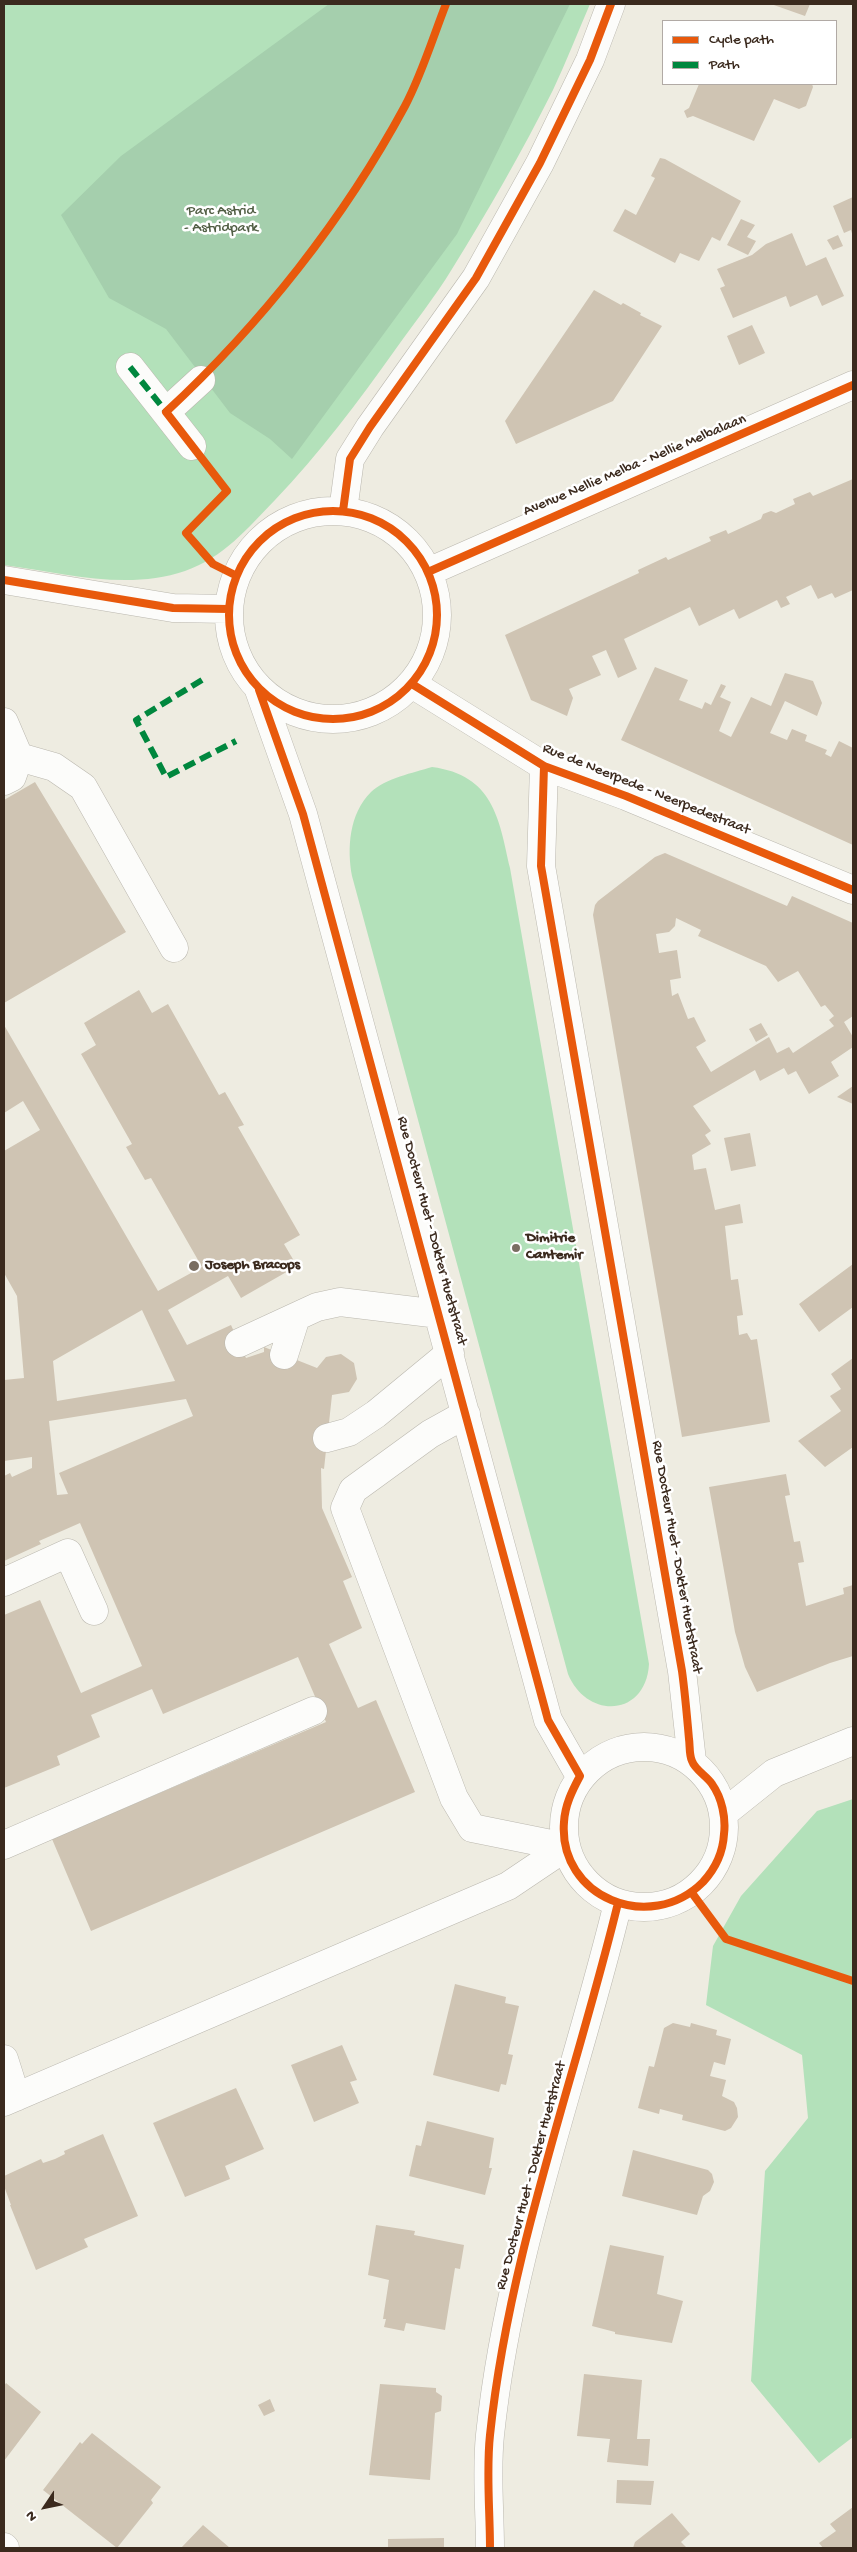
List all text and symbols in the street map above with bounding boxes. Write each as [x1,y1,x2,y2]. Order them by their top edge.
legend [662,20,837,85]
text: Cycle path [709,31,774,49]
text: Path [709,56,740,74]
park label: Parc Astrid - Astridpark [184,203,258,238]
street label: Avenue Nellie Melba - Nellie Melbalaan [521,411,749,521]
street label: Rue de Neerpede - Neerpedestraat [540,740,752,840]
street label: Rue Docteur Huet - Dokter Huetstraat [392,1115,470,1347]
place label: Dimitrie Cantemir [526,1230,583,1265]
marker: Dimitrie Cantemir [510,1242,522,1254]
place label: Joseph Bracops [205,1257,300,1275]
marker: Joseph Bracops [187,1259,201,1273]
street label: Rue Docteur Huet - Dokter Huetstraat [647,1439,705,1675]
street label: Rue Docteur Huet - Dokter Huetstraat [493,2060,571,2292]
north arrow [20,2482,70,2532]
text: N [23,2507,42,2524]

